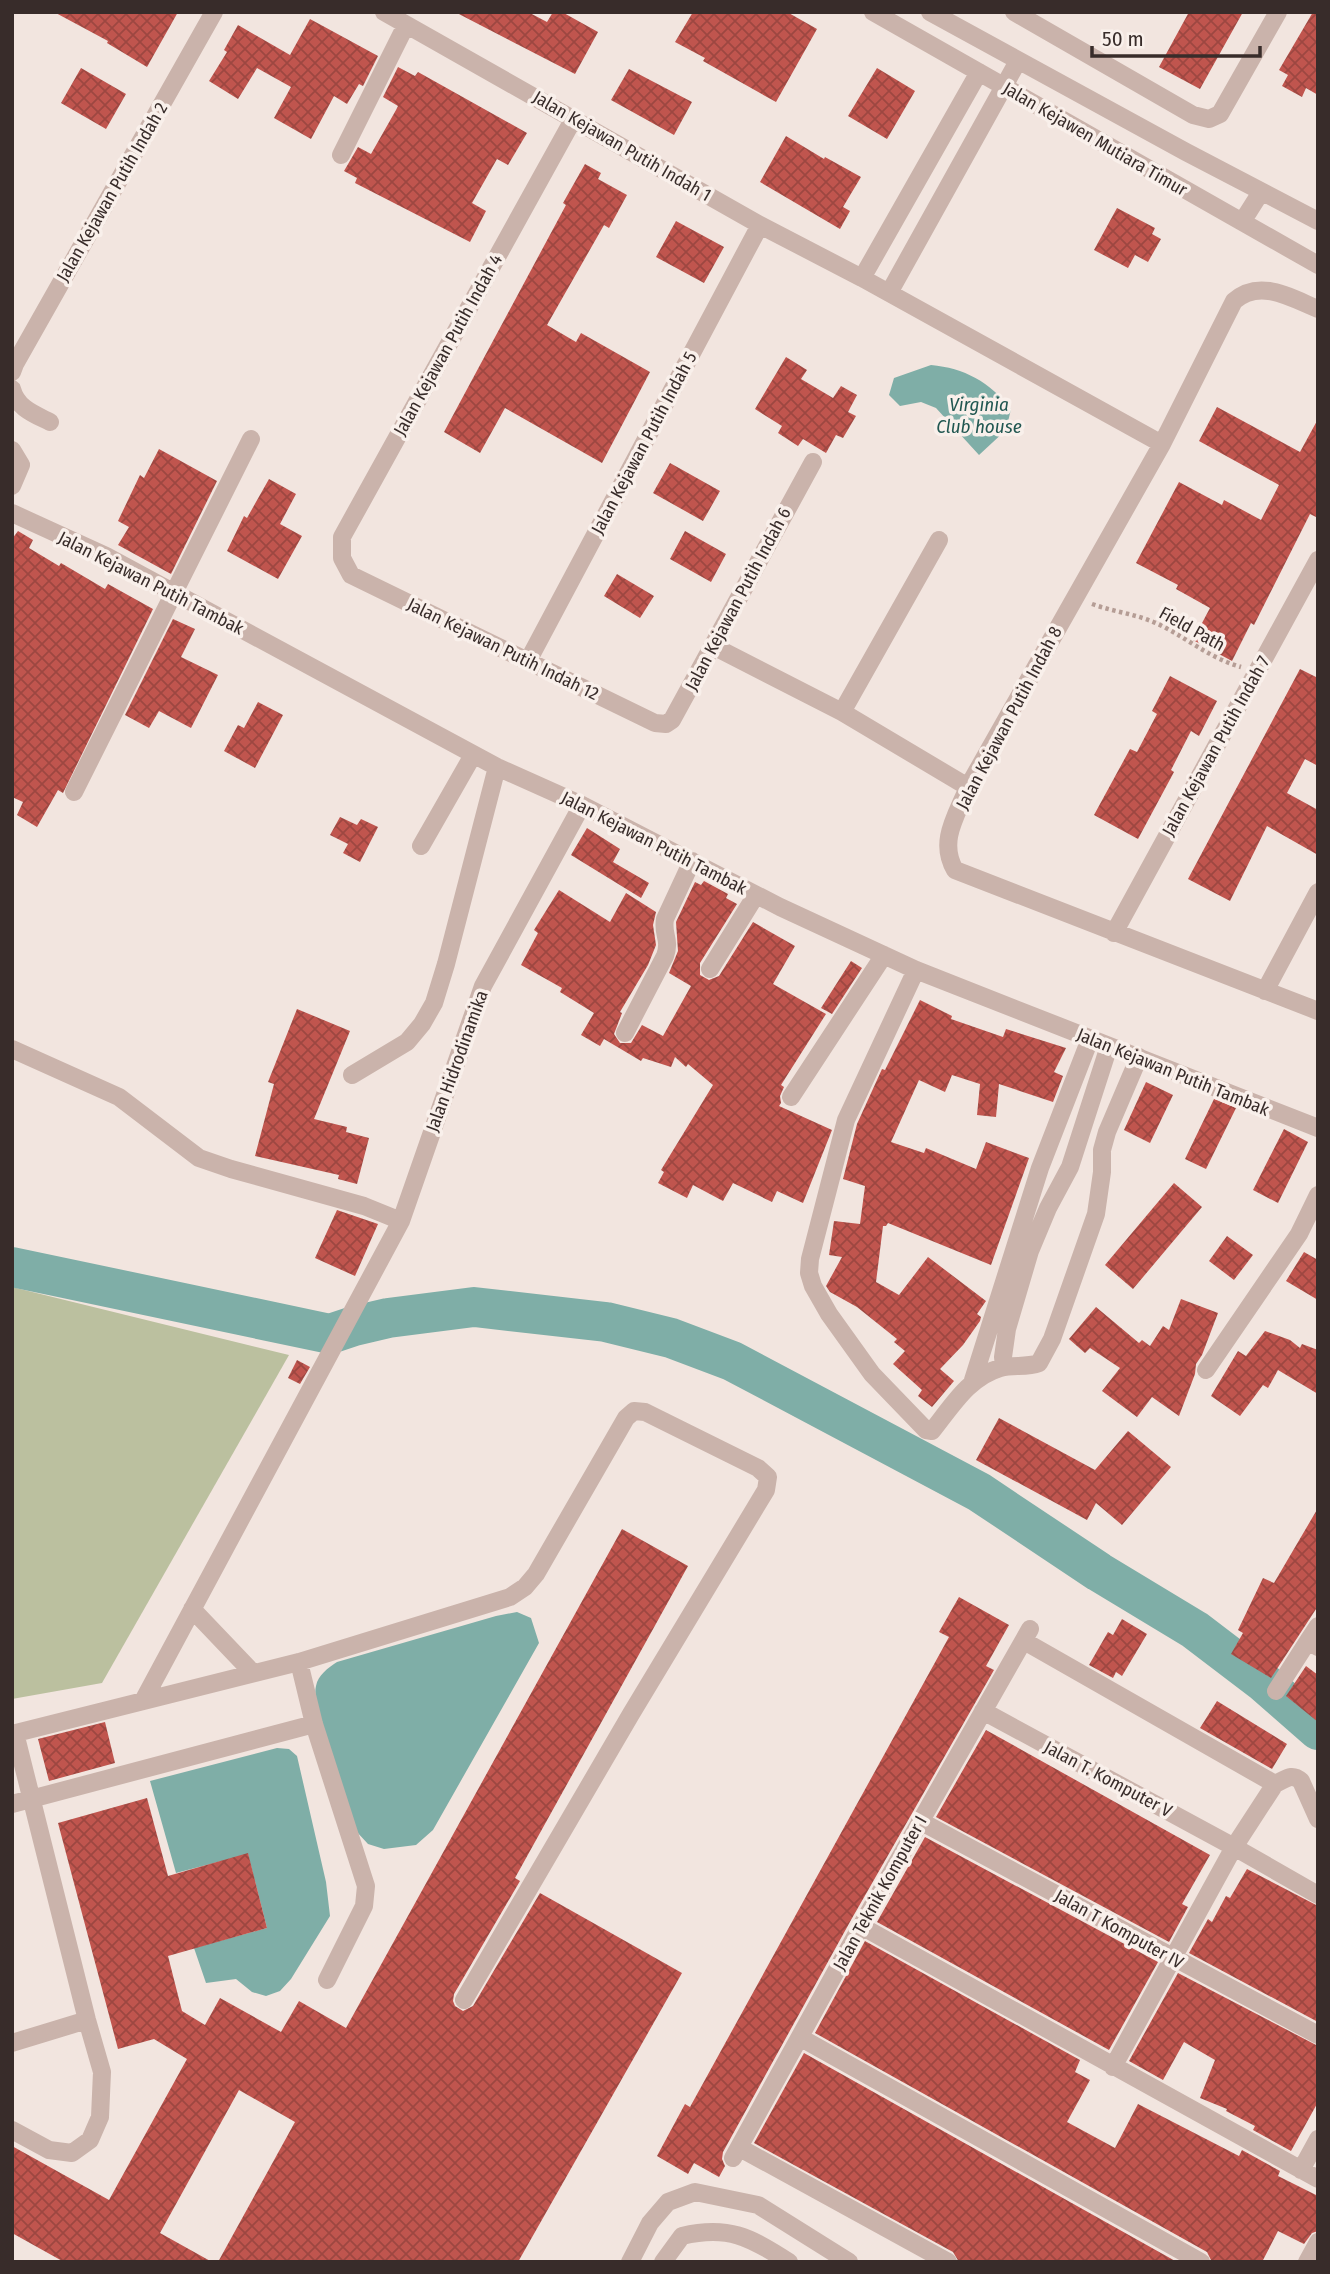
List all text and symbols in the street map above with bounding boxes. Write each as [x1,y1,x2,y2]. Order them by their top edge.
scale bar [1092,14,1260,58]
text: 50 m [1102,26,1144,52]
street label: Jalan Kejawen Mutiara Timur [999,77,1192,201]
street label: Jalan Kejawan Putih Indah 1 [529,86,715,206]
street label: Jalan Kejawan Putih Indah 2 [52,98,172,285]
street label: Jalan Kejawan Putih Indah 4 [389,250,507,440]
street label: Jalan Kejawan Putih Indah 5 [587,348,701,538]
water label: Virginia Club house [936,393,1022,438]
street label: Jalan Kejawan Putih Indah 6 [680,504,796,694]
street label: Jalan Kejawan Putih Tambak [54,527,248,640]
street label: Jalan Kejawan Putih Indah 12 [404,593,602,705]
street label: Field Path [1155,602,1229,656]
street label: Jalan Kejawan Putih Indah 8 [951,623,1067,813]
street label: Jalan Kejawan Putih Indah 7 [1157,652,1275,840]
street label: Jalan Kejawan Putih Tambak [557,787,751,900]
street label: Jalan Hidrodinamika [421,987,493,1135]
street label: Jalan Kejawan Putih Tambak [1074,1023,1273,1121]
street label: Jalan T. Komputer V [1040,1736,1177,1822]
street label: Jalan Teknik Komputer I [828,1812,932,1974]
street label: Jalan T Komputer IV [1051,1885,1188,1974]

